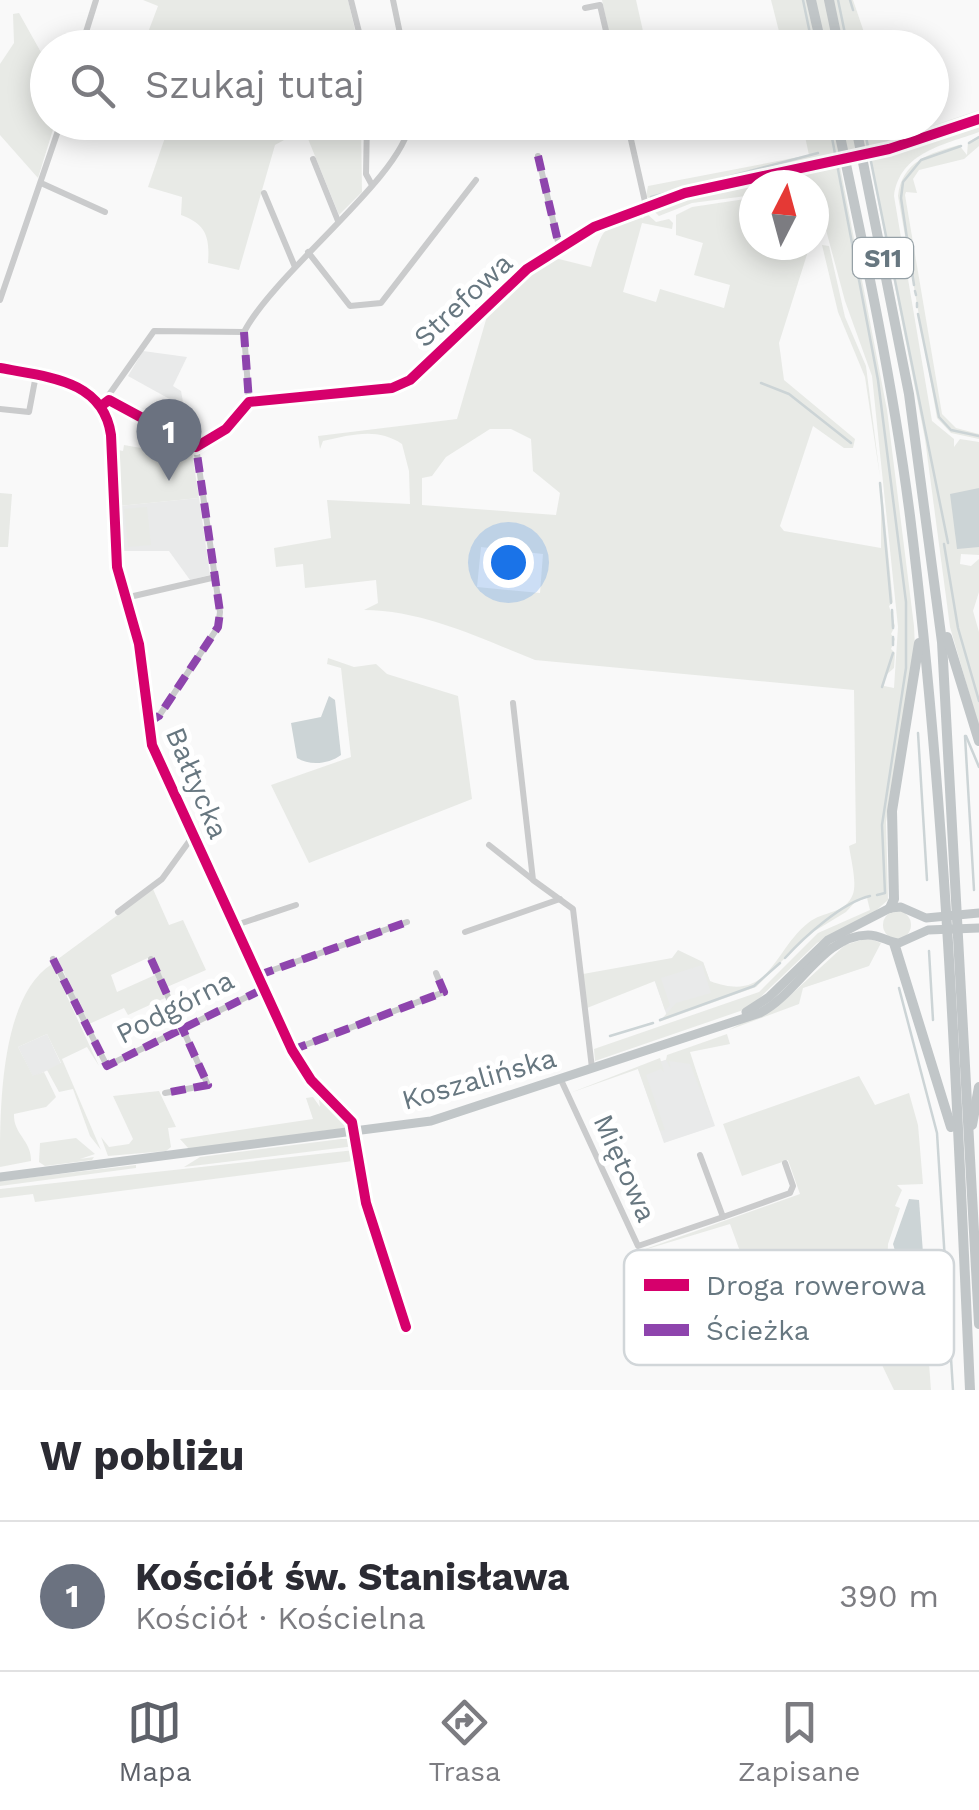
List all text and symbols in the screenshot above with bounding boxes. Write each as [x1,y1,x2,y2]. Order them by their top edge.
search box [30,30,949,140]
icon: search [65,58,120,113]
text: Szukaj tutaj [145,63,365,107]
north arrow [739,170,829,260]
road number: S11 [853,238,913,278]
street label: Strefowa [407,246,519,354]
pin: 1 [136,398,202,481]
your location [483,537,534,588]
street label: Bałtycka [159,722,235,844]
street label: Podgórna [111,963,239,1051]
street label: Koszalińska [398,1041,560,1117]
street label: Miętowa [587,1109,663,1227]
legend [624,1250,954,1365]
text: Droga rowerowa [706,1269,926,1302]
text: Ścieżka [706,1314,810,1347]
text: W pobliżu [40,1431,245,1480]
text: Kościół św. Stanisława [135,1555,569,1599]
text: 1 [66,1577,79,1615]
text: 390 m [839,1577,939,1615]
text: Kościół · Kościelna [135,1599,426,1637]
tab: Mapa [118,1695,191,1788]
tab: Trasa [428,1695,501,1788]
tab: Zapisane [738,1695,860,1788]

